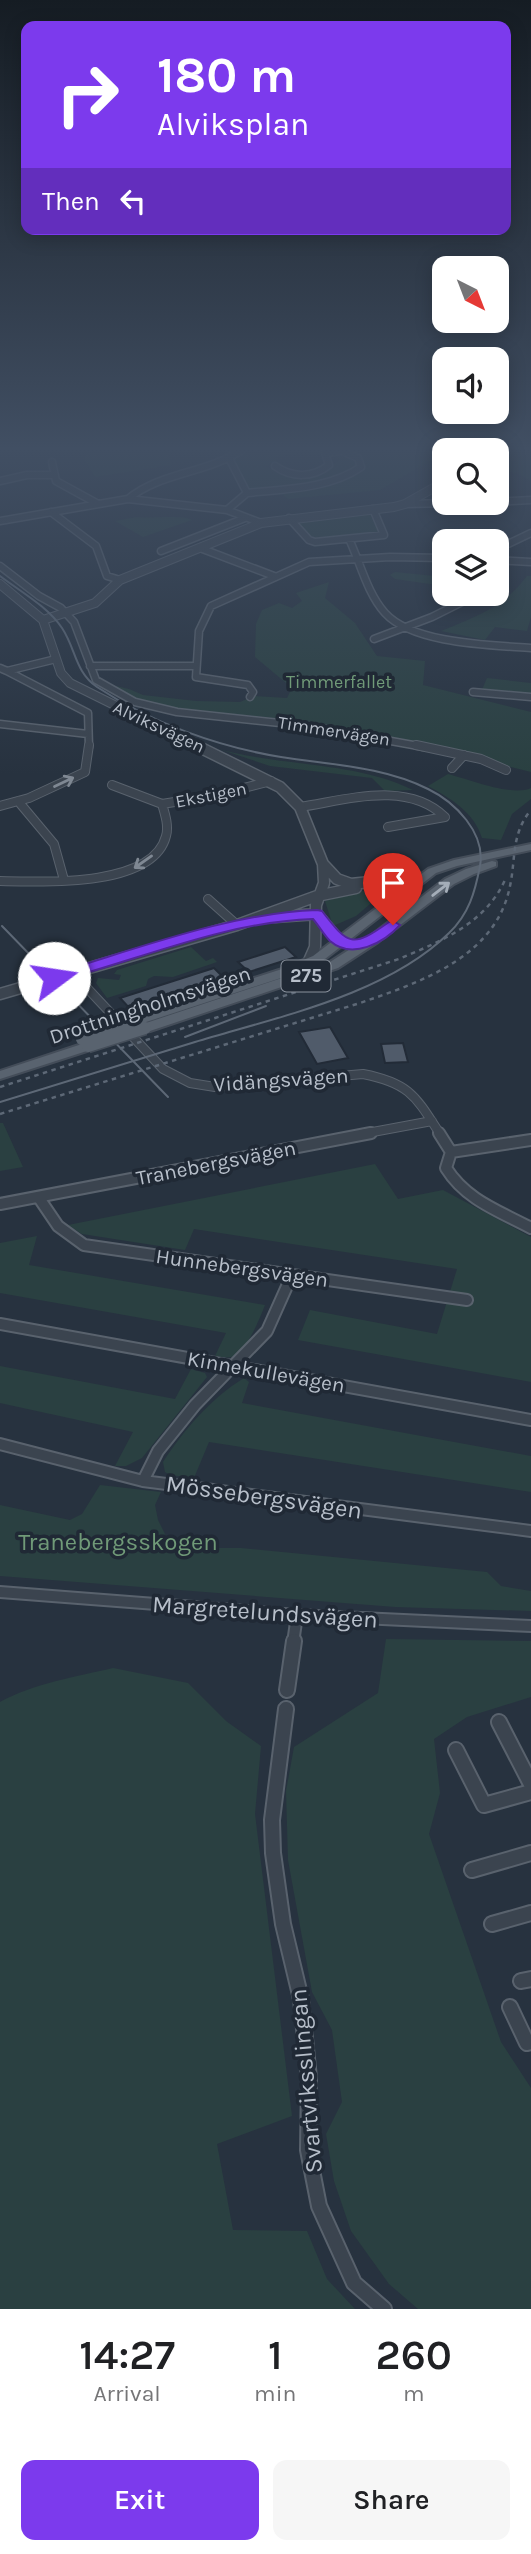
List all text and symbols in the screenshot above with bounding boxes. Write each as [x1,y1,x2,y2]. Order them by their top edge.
text: 180 m [157,47,296,104]
icon: right [42,49,133,140]
text: Alviksplan [157,106,309,143]
icon: left [114,182,152,220]
text: Then [42,186,100,217]
north arrow [432,256,509,332]
map controls [432,256,509,606]
button: sound [432,347,509,424]
button: search [432,438,509,515]
button: layers [432,529,509,606]
park label: Timmerfallet [286,671,392,693]
street label: Alviksvägen [110,696,208,758]
street label: Timmervägen [276,711,392,751]
one-way arrow [53,774,74,787]
street label: Ekstigen [174,777,248,813]
pin [363,853,423,925]
one-way arrow [134,854,153,869]
icon: arrive [374,864,412,902]
one-way arrow [431,881,450,896]
position arrow [17,941,91,1015]
road number: 275 [282,960,330,992]
street label: Drottningholmsvägen [46,961,254,1049]
street label: Vidängsvägen [213,1063,349,1097]
street label: Tranebergsvägen [134,1136,298,1190]
street label: Hunnebergsvägen [154,1244,330,1292]
street label: Kinnekullevägen [185,1346,347,1398]
street label: Mössebergsvägen [164,1469,364,1525]
park label: Tranebergsskogen [18,1528,218,1556]
street label: Margretelundsvägen [151,1590,379,1634]
street label: Svartviksslingan [284,1988,328,2174]
text: 14:27 [79,2330,175,2380]
text: 1 [268,2330,283,2380]
text: 260 [376,2330,452,2380]
text: Arrival [93,2380,161,2407]
text: min [254,2380,296,2407]
text: m [403,2380,424,2407]
button: Exit [21,2460,259,2540]
button: Share [273,2460,510,2540]

